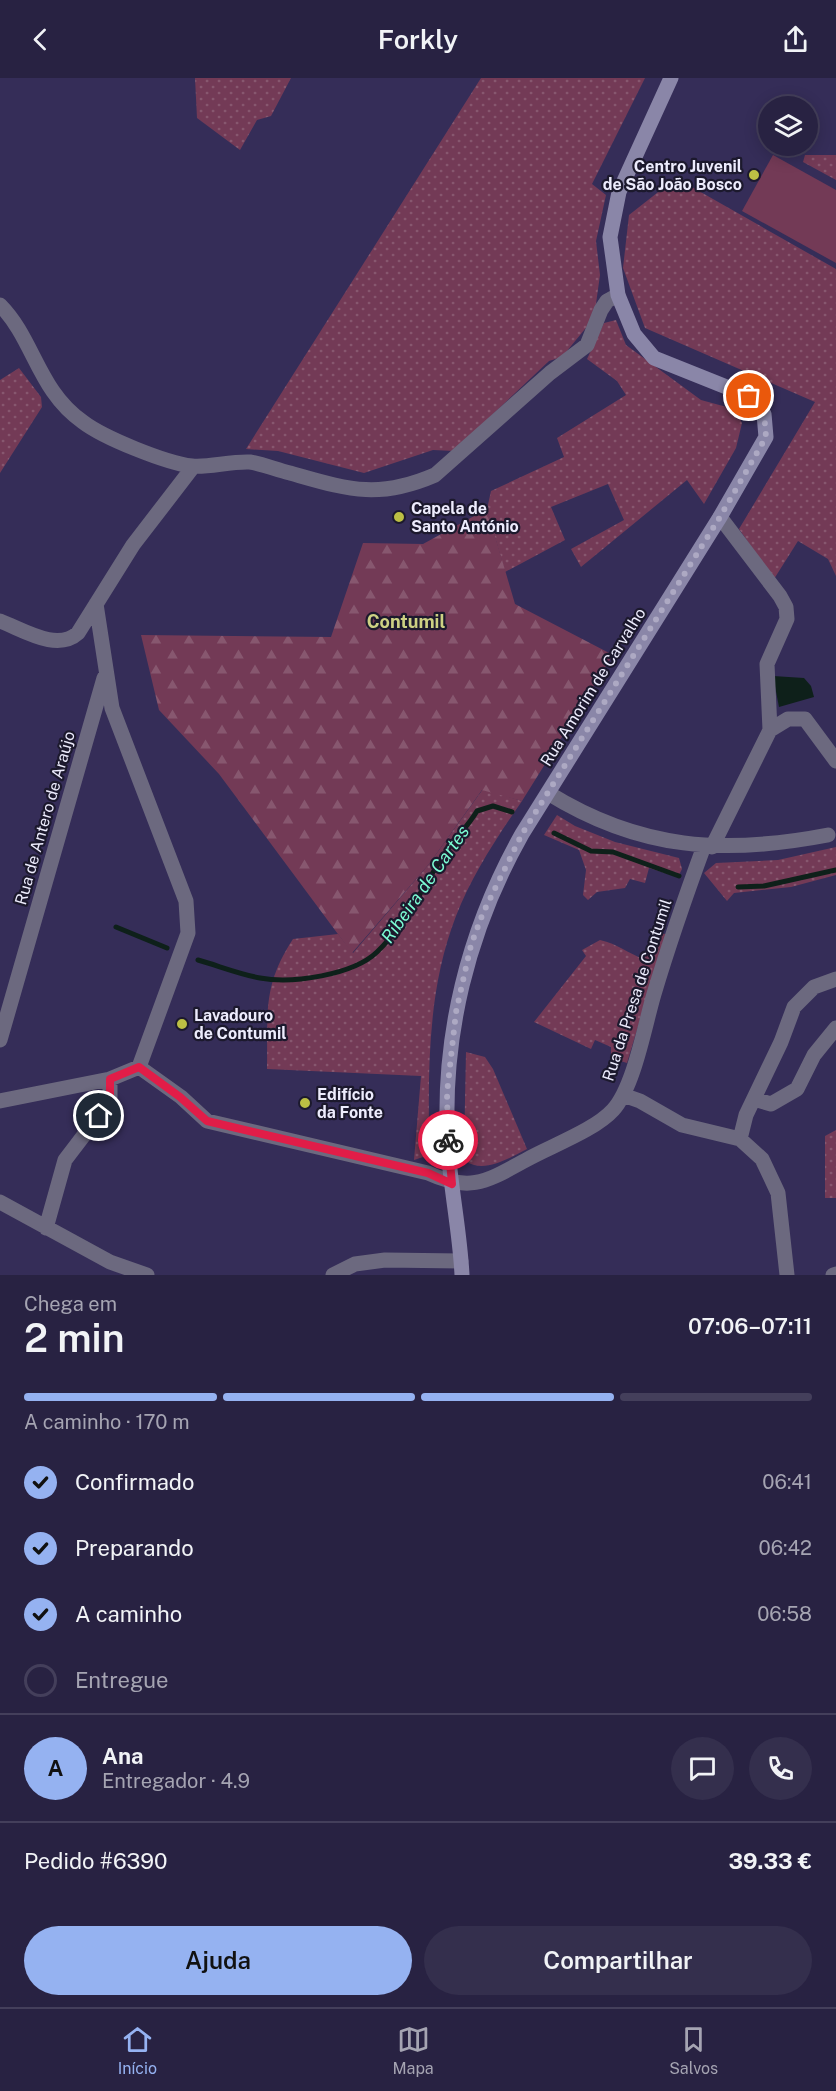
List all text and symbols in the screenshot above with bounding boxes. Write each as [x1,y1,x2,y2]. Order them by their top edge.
icon: back [24,23,57,56]
text: Forkly [378,23,458,55]
icon: share [779,23,812,56]
map controls [758,96,818,156]
button: layers [758,96,818,156]
place label: Centro Juvenil de São João Bosco [603,157,742,194]
marker: Centro Juvenil de São João Bosco [747,168,761,182]
pin [723,370,774,421]
icon: bag [732,379,765,412]
place label: Capela de Santo António [411,499,519,536]
marker: Capela de Santo António [392,510,406,524]
street label: Rua Amorim de Carvalho [536,604,650,770]
district label: Contumil [367,611,445,632]
street label: Rua de Antero de Araújo [11,729,79,907]
water label: Ribeira de Cartes [377,821,473,947]
street label: Rua da Presa de Contumil [599,896,675,1083]
place label: Lavadouro de Contumil [194,1006,287,1043]
marker: Lavadouro de Contumil [175,1017,189,1031]
place label: Edifício da Fonte [317,1085,383,1122]
pin [73,1090,124,1141]
marker: Edifício da Fonte [298,1096,312,1110]
icon: home [82,1099,115,1132]
courier [418,1110,478,1170]
icon: bike [432,1124,465,1157]
text: Chega em [24,1292,117,1316]
text: 07:06–07:11 [688,1313,812,1339]
text: 2 min [24,1315,125,1361]
text: A caminho · 170 m [24,1410,190,1434]
icon: check [24,1466,57,1499]
text: Confirmado [75,1469,194,1495]
text: 06:41 [762,1470,812,1494]
icon: check [24,1532,57,1565]
text: Preparando [75,1535,194,1561]
text: 06:42 [759,1536,812,1560]
icon: check [24,1598,57,1631]
text: A caminho [75,1601,182,1627]
text: 06:58 [757,1602,812,1626]
text: Entregue [75,1667,169,1693]
button: chat [671,1737,734,1800]
button: phone [749,1737,812,1800]
text: Ana [102,1743,143,1769]
text: A [48,1755,63,1781]
text: Entregador · 4.9 [102,1769,250,1793]
text: Pedido #6390 [24,1848,167,1874]
text: 39.33 € [729,1848,812,1874]
button: Ajuda [24,1926,412,1995]
button: Compartilhar [424,1926,812,1995]
tab: Início [118,2023,157,2078]
tab: Mapa [392,2023,434,2078]
tab: Salvos [669,2023,718,2078]

